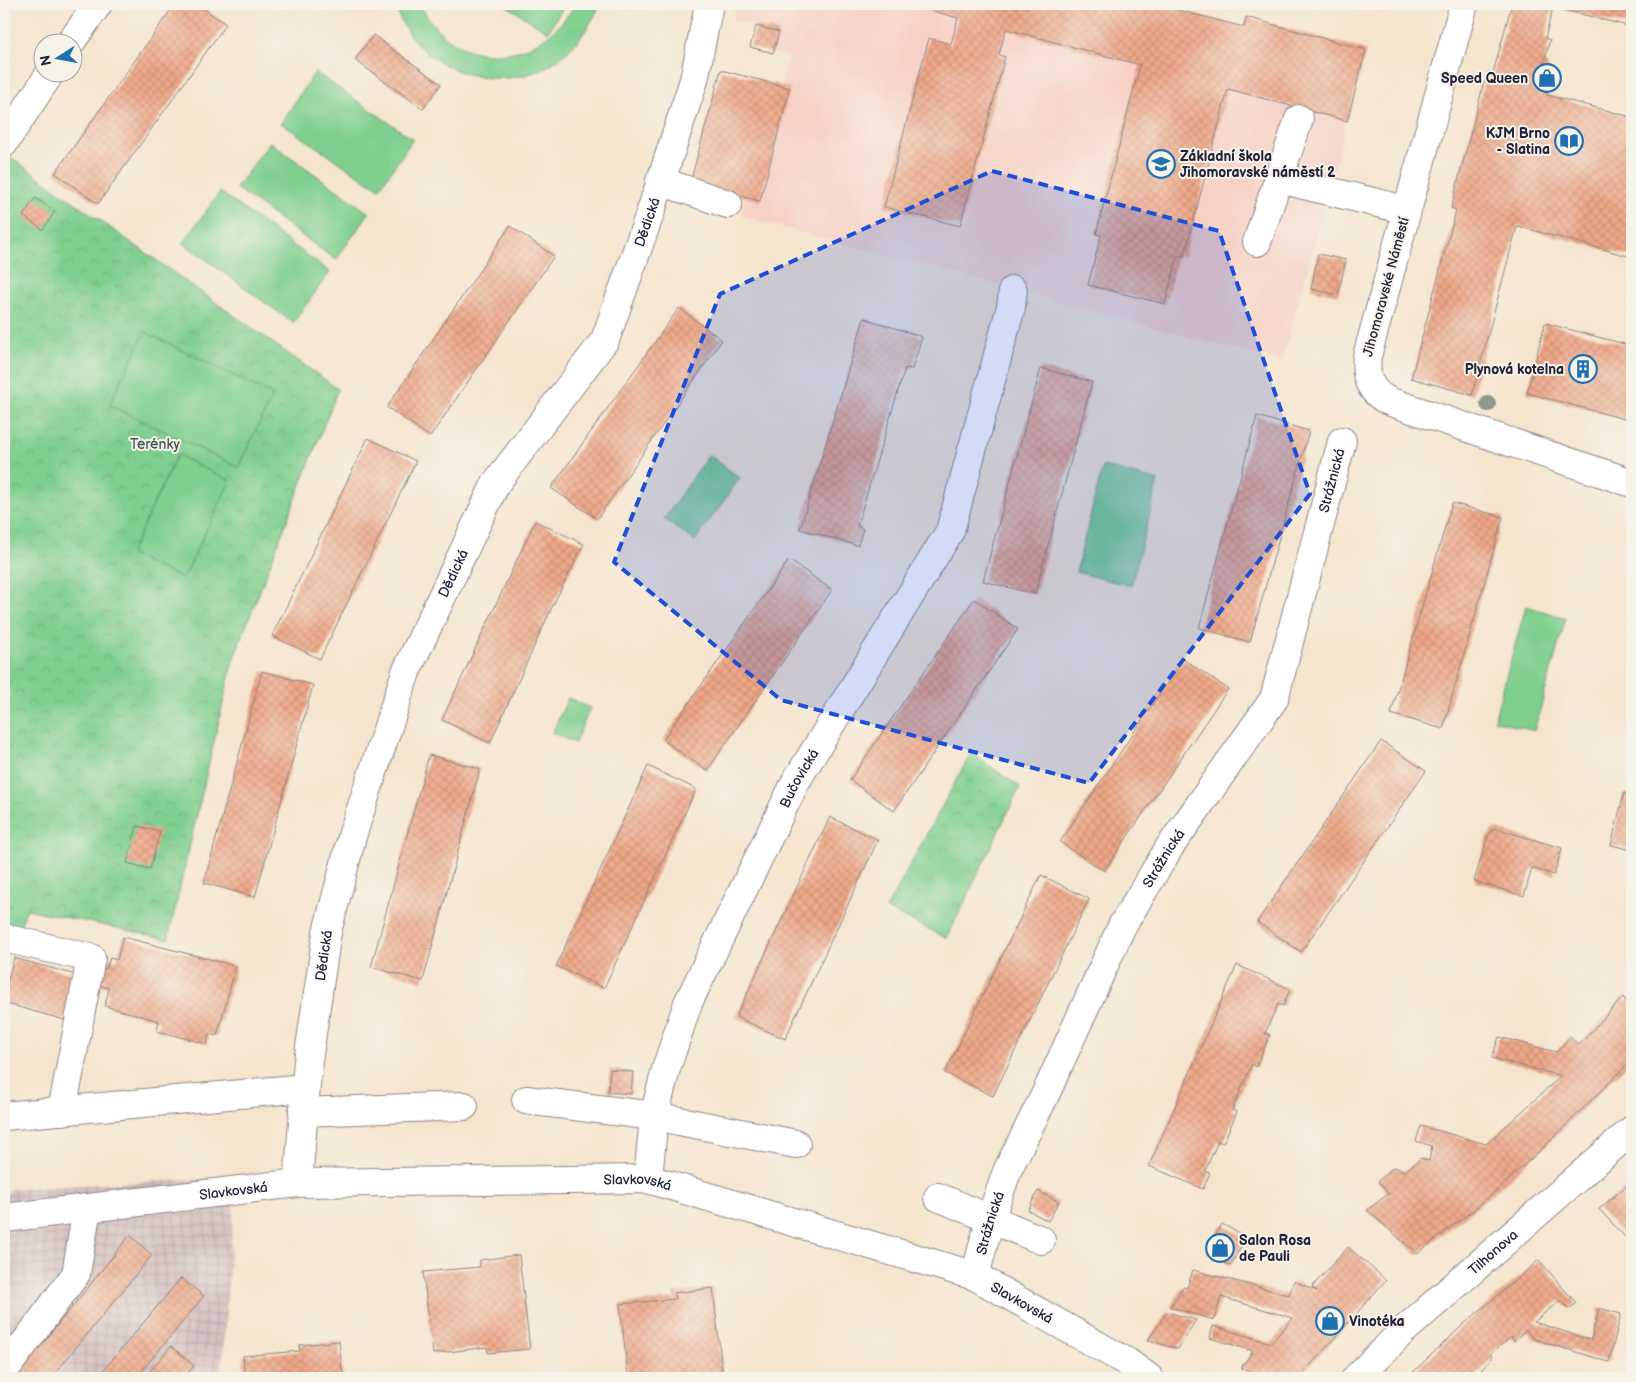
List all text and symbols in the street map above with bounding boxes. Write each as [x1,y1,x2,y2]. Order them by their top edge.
north arrow [32,32,82,82]
text: N [36,54,55,67]
shop icon: Speed Queen [1532,63,1562,93]
place label: Speed Queen [1441,70,1528,87]
place label: KJM Brno - Slatina [1486,125,1550,158]
library icon: KJM Brno - Slatina [1554,126,1584,156]
place label: Základní škola Jihomoravské náměstí 2 [1180,148,1336,181]
school or university icon: Základní škola Jihomoravské náměstí 2 [1146,149,1176,179]
street label: Dědická [630,195,663,249]
street label: Jihomoravské Náměstí [1359,215,1413,359]
building icon: Plynová kotelna [1568,354,1598,384]
place label: Plynová kotelna [1465,361,1564,378]
park label: Terénky [130,436,181,453]
street label: Strážnická [1315,446,1348,514]
street label: Dědická [434,546,472,600]
street label: Bučovická [776,746,822,810]
street label: Strážnická [1139,826,1188,890]
street label: Dědická [311,929,336,982]
street label: Slavkovská [603,1170,674,1194]
street label: Slavkovská [198,1178,269,1203]
street label: Strážnická [972,1189,1008,1257]
street label: Tilhonova [1465,1226,1521,1278]
place label: Salon Rosa de Pauli [1239,1232,1311,1265]
shop icon: Salon Rosa de Pauli [1205,1233,1235,1263]
street label: Slavkovská [988,1278,1056,1327]
shop icon: Vinotéka [1315,1306,1345,1336]
place label: Vinotéka [1349,1313,1405,1330]

